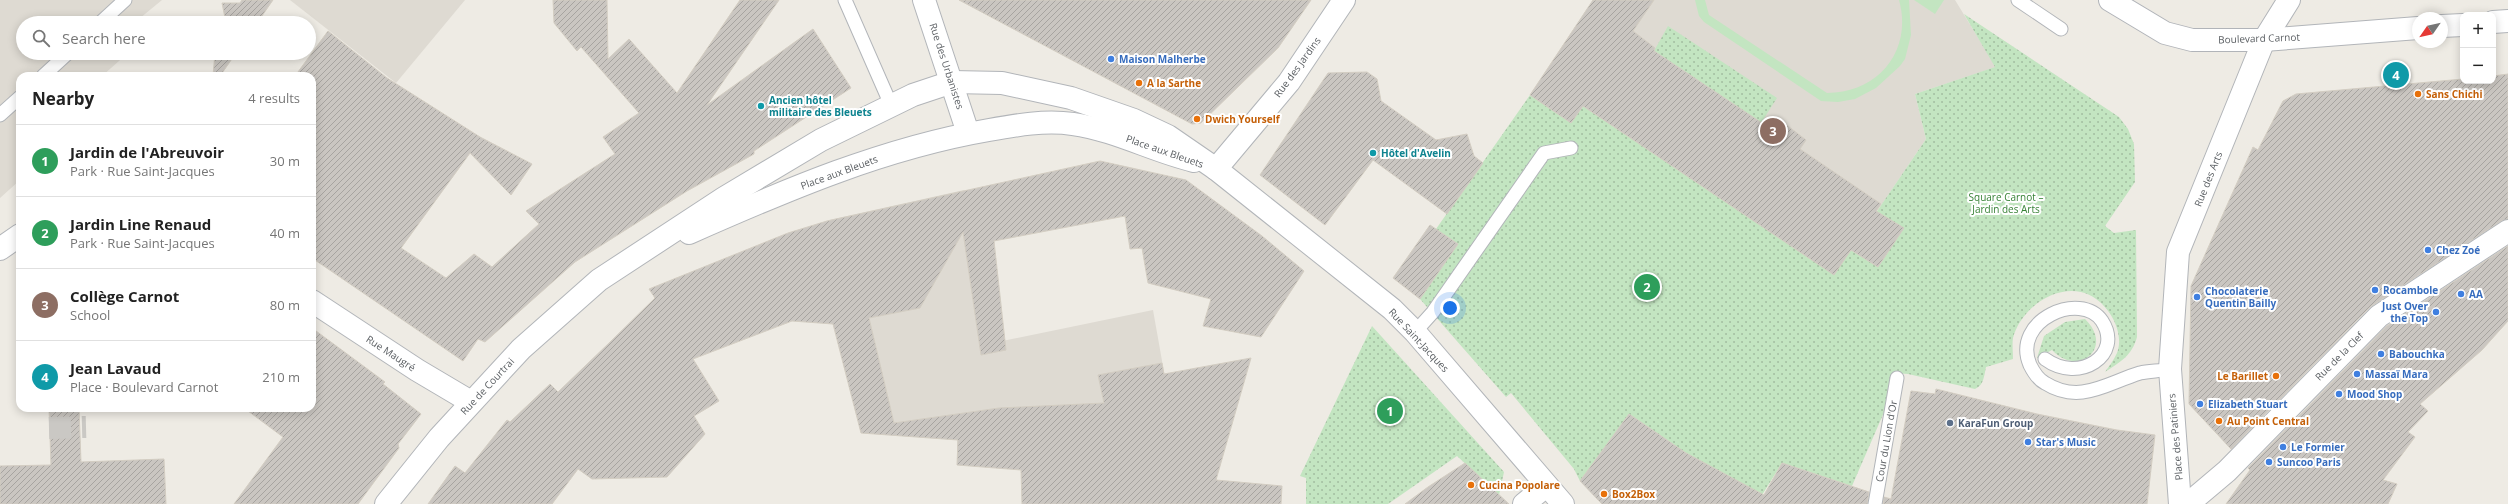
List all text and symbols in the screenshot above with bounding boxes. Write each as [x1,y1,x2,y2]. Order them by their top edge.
north arrow [2412,12,2448,48]
map controls [2460,12,2496,84]
button: + [2460,12,2496,48]
search box [16,16,316,60]
street label: Rue des Urbanistes [926,21,968,111]
icon: search [30,27,52,49]
text: Search here [62,28,146,48]
street label: Boulevard Carnot [2218,30,2301,46]
street label: Rue des Jardins [1270,34,1324,100]
button: − [2460,48,2496,84]
place label: Maison Malherbe [1119,52,1206,66]
marker: Maison Malherbe [1106,54,1116,64]
pin: 4 [2383,60,2409,90]
place label: A la Sarthe [1147,76,1201,90]
marker: A la Sarthe [1134,78,1144,88]
text: Nearby [32,87,94,110]
place label: Sans Chichi [2426,87,2482,101]
text: 4 results [248,89,300,107]
marker: Sans Chichi [2413,89,2423,99]
place label: Ancien hôtel militaire des Bleuets [769,93,872,119]
marker: Ancien hôtel militaire des Bleuets [756,101,766,111]
place label: Dwich Yourself [1205,112,1281,126]
marker: Dwich Yourself [1192,114,1202,124]
pin: 3 [1760,116,1786,146]
street label: Place aux Bleuets [1124,131,1206,171]
text: Jardin de l'Abreuvoir [70,142,224,162]
place label: Hôtel d'Avelin [1381,146,1451,160]
marker: Hôtel d'Avelin [1368,148,1378,158]
street label: Rue des Arts [2191,149,2226,209]
street label: Place aux Bleuets [798,151,880,192]
text: 1 [41,152,49,170]
text: 30 m [270,152,300,170]
text: Park · Rue Saint-Jacques [70,162,215,180]
park label: Square Carnot – Jardin des Arts [1969,190,2043,216]
text: Jardin Line Renaud [70,214,211,234]
text: 2 [41,224,49,242]
text: 40 m [270,224,300,242]
text: Park · Rue Saint-Jacques [70,234,215,252]
place label: Chez Zoé [2436,243,2480,257]
marker: Chez Zoé [2423,245,2433,255]
pin: 2 [1634,272,1660,302]
place label: Rocambole [2383,283,2438,297]
place label: Chocolaterie Quentin Bailly [2205,284,2276,310]
marker: Rocambole [2370,285,2380,295]
text: Collège Carnot [70,286,179,306]
place label: AA [2469,287,2483,301]
marker: AA [2456,289,2466,299]
marker: Chocolaterie Quentin Bailly [2192,292,2202,302]
text: 3 [41,296,49,314]
text: 80 m [270,296,300,314]
your location [1440,298,1460,318]
place label: Just Over the Top [2381,299,2428,325]
street label: Rue Saint-Jacques [1386,305,1452,375]
text: School [70,306,110,324]
marker: Just Over the Top [2431,307,2441,317]
street label: Rue de la Clef [2312,328,2367,383]
street label: Rue Maugré [364,332,419,374]
place label: Babouchka [2389,347,2445,361]
marker: Babouchka [2376,349,2386,359]
street label: Rue de Courtrai [457,354,517,418]
text: Jean Lavaud [70,358,161,378]
place label: Massaï Mara [2365,367,2428,381]
text: 4 [41,368,49,386]
text: 210 m [262,368,300,386]
place label: Le Barillet [2217,369,2269,383]
marker: Massaï Mara [2352,369,2362,379]
marker: Le Barillet [2271,371,2281,381]
text: Place · Boulevard Carnot [70,378,218,396]
place label: Mood Shop [2347,387,2402,401]
marker: Mood Shop [2334,389,2344,399]
street label: Place des Patiniers [2164,393,2186,481]
pin: 1 [1377,396,1403,426]
place label: Elizabeth Stuart [2208,397,2288,411]
street label: Cour du Lion d'Or [1872,399,1900,483]
marker: Elizabeth Stuart [2195,399,2205,409]
place label: Au Point Central [2227,414,2309,428]
place label: KaraFun Group [1958,416,2033,430]
marker: Au Point Central [2214,416,2224,426]
marker: KaraFun Group [1945,418,1955,428]
place label: Star's Music [2036,435,2096,449]
marker: Star's Music [2023,437,2033,447]
place label: Le Formier [2291,440,2345,454]
marker: Le Formier [2278,442,2288,452]
place label: Suncoo Paris [2277,455,2341,469]
marker: Suncoo Paris [2264,457,2274,467]
place label: Cucina Popolare [1479,478,1560,492]
marker: Cucina Popolare [1466,480,1476,490]
place label: Box2Box [1612,487,1655,501]
marker: Box2Box [1599,489,1609,499]

